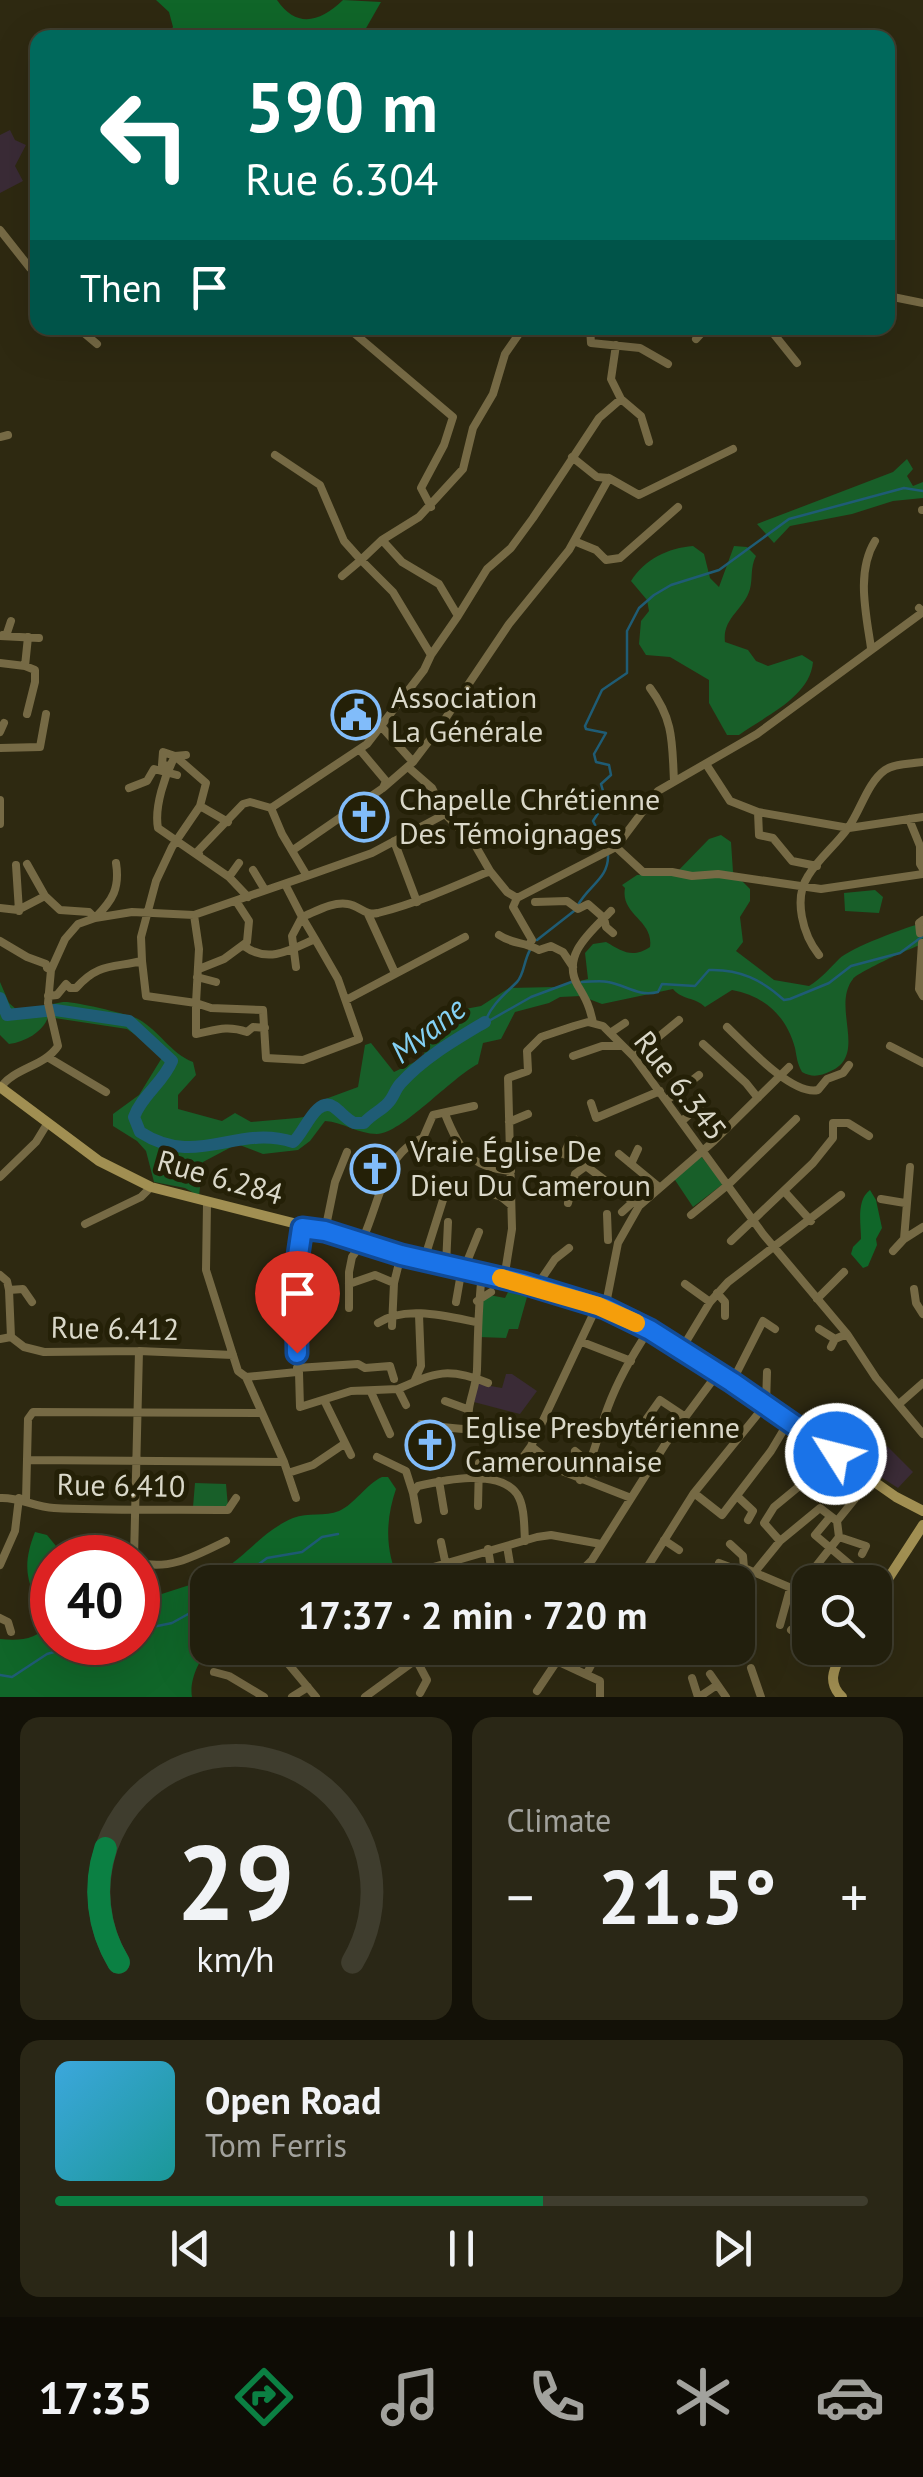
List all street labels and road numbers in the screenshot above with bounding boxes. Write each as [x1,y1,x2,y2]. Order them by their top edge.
street label: Rue 6.345 [626,1022,736,1148]
street label: Rue 6.284 [153,1140,288,1213]
street label: Rue 6.412 [50,1307,180,1348]
street label: Rue 6.410 [56,1464,186,1505]

